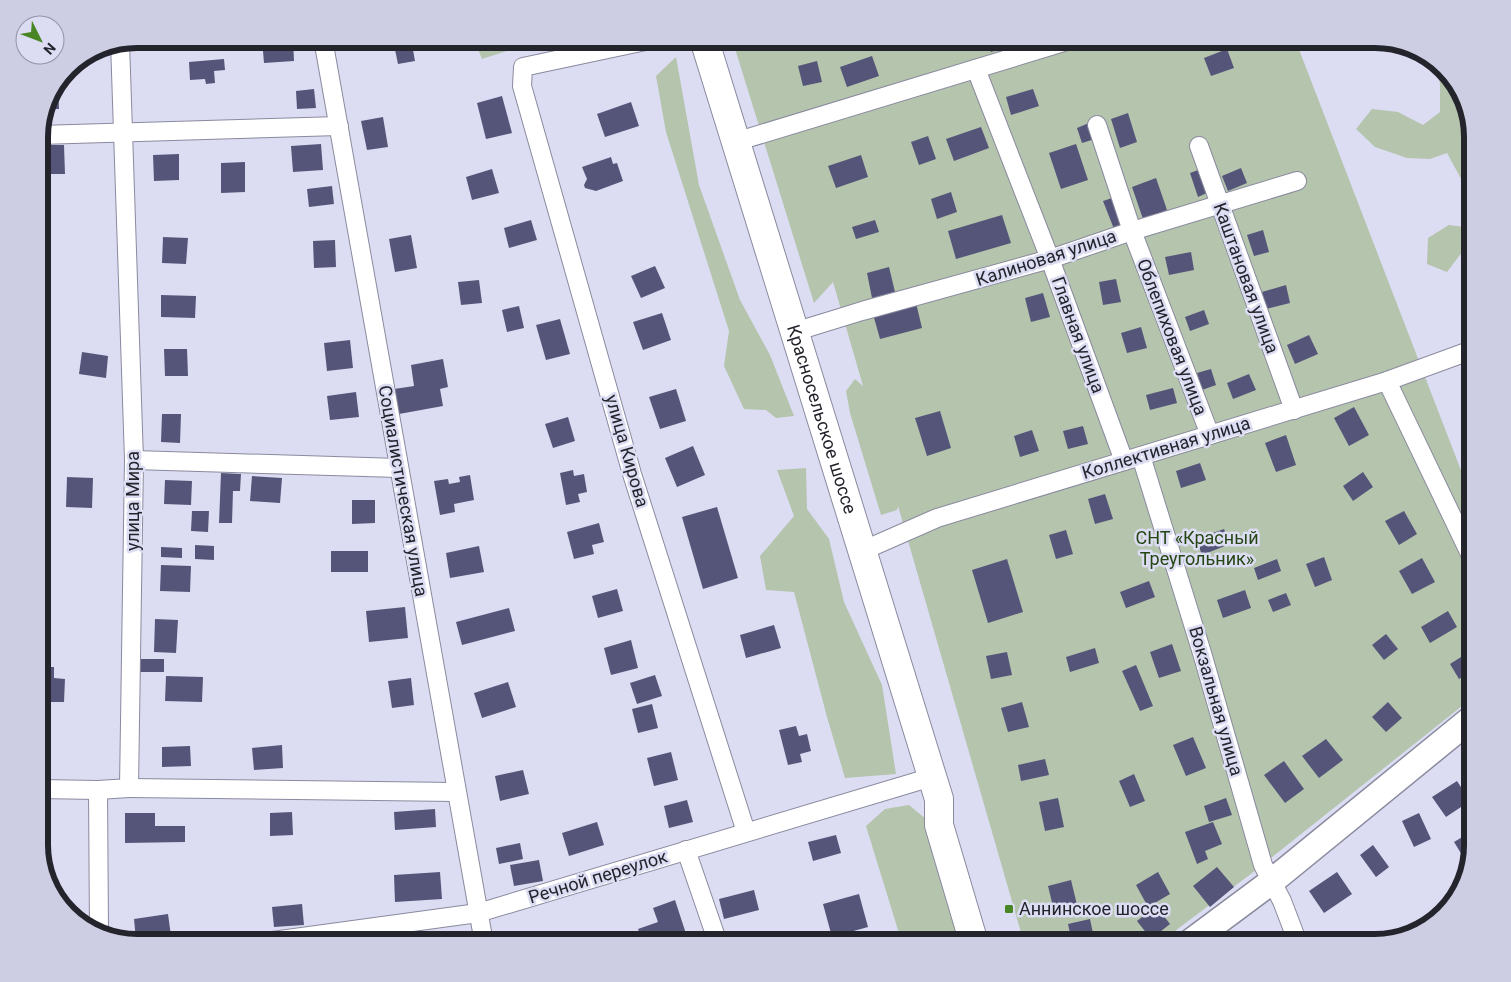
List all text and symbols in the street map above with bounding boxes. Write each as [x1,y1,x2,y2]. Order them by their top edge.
north arrow [15,15,65,65]
text: N [40,40,59,58]
street label: Каштановая улица [1209,200,1283,356]
street label: Калиновая улица [973,225,1119,290]
street label: Облепиховая улица [1133,256,1212,418]
street label: Главная улица [1048,274,1109,396]
street label: Красносельское шоссе [783,322,861,516]
street label: Социалистическая улица [375,384,432,598]
street label: улица Кирова [601,392,654,510]
street label: Коллективная улица [1079,412,1253,483]
street label: улица Мира [122,451,143,551]
park label: СНТ «Красный Треугольник» [1135,527,1259,569]
street label: Вокзальная улица [1185,624,1248,778]
street label: Речной переулок [526,845,670,908]
place label: Аннинское шоссе [1019,898,1169,919]
marker: Аннинское шоссе [1003,903,1015,915]

